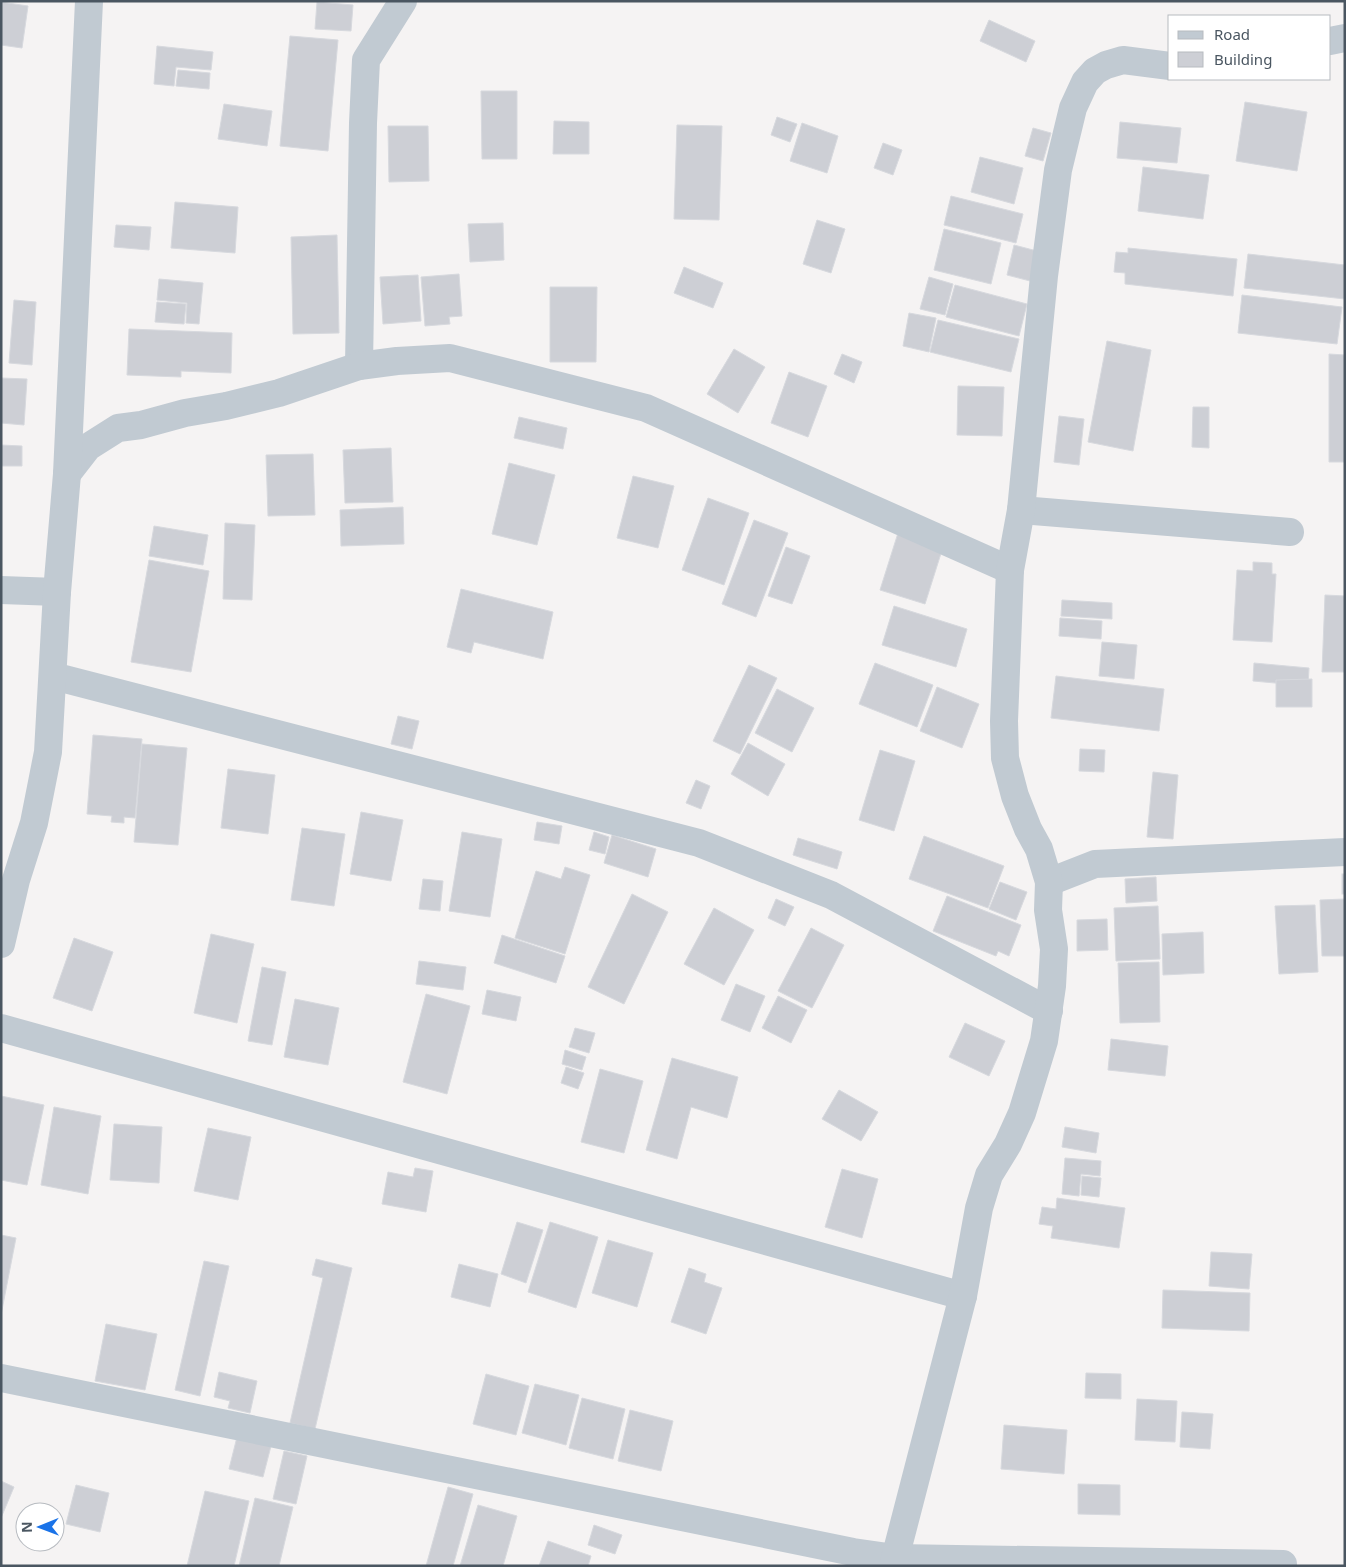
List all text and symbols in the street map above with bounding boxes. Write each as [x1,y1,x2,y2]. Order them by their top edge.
legend [1168,15,1331,80]
text: Road [1214,24,1250,44]
text: Building [1214,49,1272,69]
north arrow [15,1502,65,1552]
text: N [17,1521,36,1533]

